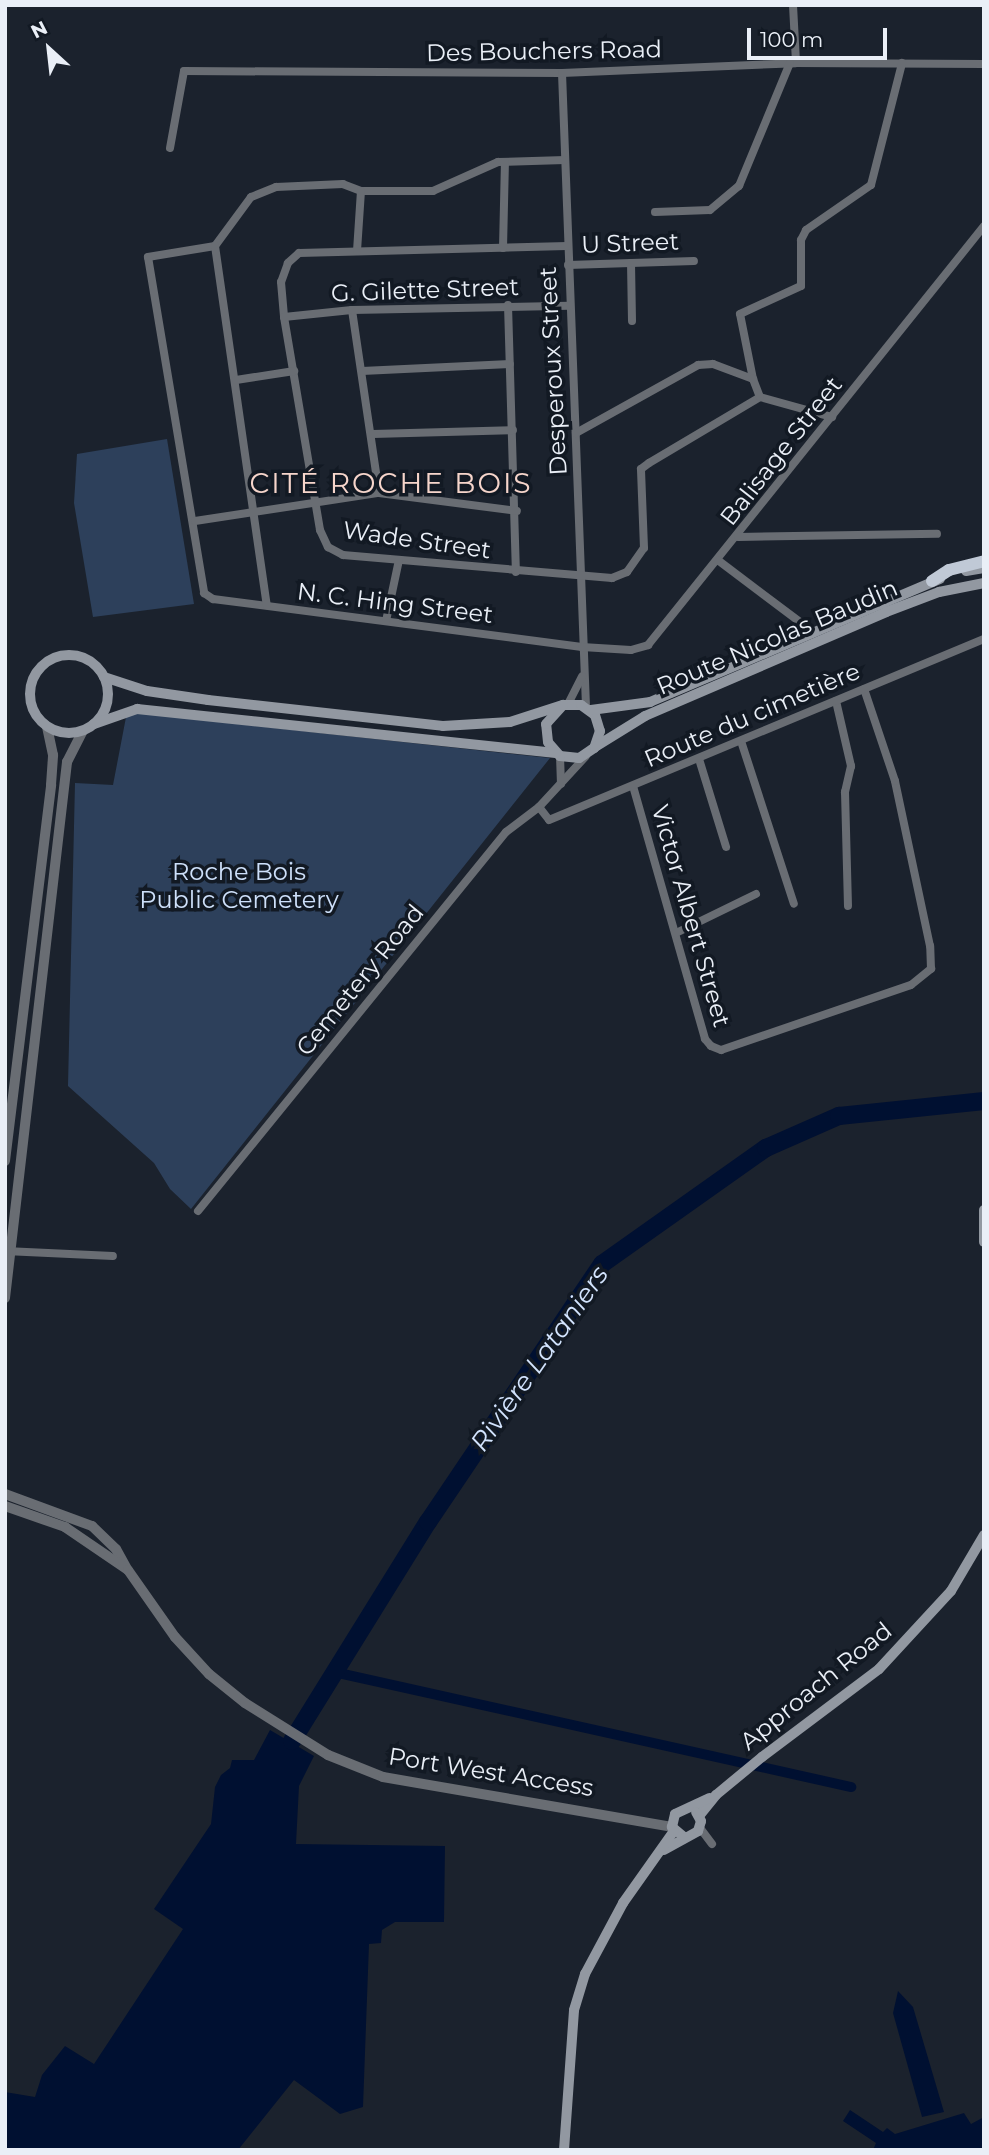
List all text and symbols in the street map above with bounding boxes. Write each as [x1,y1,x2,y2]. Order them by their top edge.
north arrow [14,14,84,84]
scale bar [751,14,891,58]
text: N [27,16,51,44]
text: 100 m [760,27,823,52]
street label: Des Bouchers Road [426,35,662,67]
street label: U Street [581,227,679,259]
street label: Desperoux Street [533,266,573,476]
street label: G. Gilette Street [330,272,520,308]
street label: Balisage Street [714,371,848,531]
district label: CITÉ ROCHE BOIS [251,466,531,500]
street label: Wade Street [341,515,493,565]
street label: Route Nicolas Baudin [652,573,902,701]
street label: N. C. Hing Street [295,577,495,629]
street label: Route du cimetière [640,657,864,773]
street label: Victor Albert Street [646,802,736,1030]
park label: Roche Bois Public Cemetery [139,858,339,914]
street label: Cemetery Road [290,899,430,1061]
water label: Rivière Lataniers [464,1260,616,1458]
street label: Approach Road [734,1616,898,1756]
street label: Port West Access [386,1742,596,1802]

